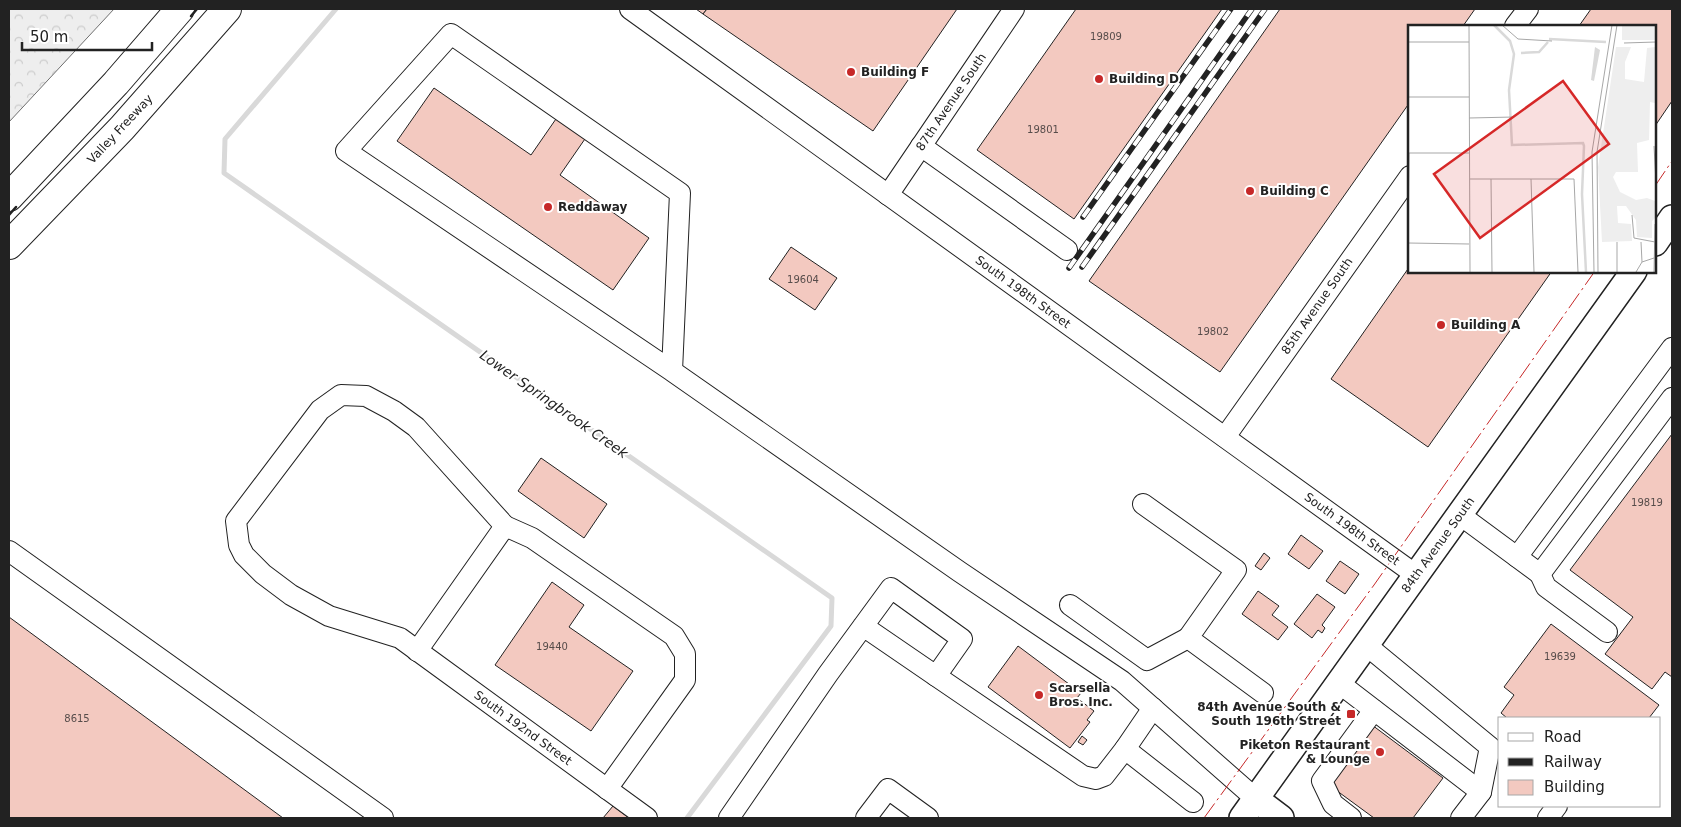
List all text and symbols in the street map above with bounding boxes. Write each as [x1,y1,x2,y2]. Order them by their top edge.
scale bar [22,20,152,52]
inset map [1408,25,1656,272]
text: 50 m [30,28,68,46]
house number: 19809 [1090,31,1122,42]
street label: 87th Avenue South [913,51,989,153]
place label: Building F [861,65,929,79]
marker: Building F [845,66,857,78]
place label: Building D [1109,72,1179,86]
marker: Building D [1093,73,1105,85]
street label: Valley Freeway [84,92,156,166]
house number: 19801 [1027,124,1059,135]
place label: Building C [1260,184,1329,198]
marker: Building C [1244,185,1256,197]
place label: Reddaway [558,200,627,214]
marker: Reddaway [542,201,554,213]
street label: South 198th Street [973,253,1074,331]
street label: 85th Avenue South [1278,255,1356,357]
house number: 19604 [787,274,819,285]
place label: Building A [1451,318,1521,332]
marker: Building A [1435,319,1447,331]
house number: 19802 [1197,326,1229,337]
water label: Lower Springbrook Creek [477,347,632,462]
street label: South 198th Street [1302,490,1403,568]
street label: 84th Avenue South [1399,494,1477,596]
house number: 19819 [1631,497,1663,508]
house number: 19440 [536,641,568,652]
house number: 19639 [1544,651,1576,662]
place label: Scarsella Bros. Inc. [1049,681,1113,709]
street label: South 192nd Street [472,688,575,768]
marker: Scarsella Bros. Inc. [1033,689,1045,701]
place label: 84th Avenue South & South 196th Street [1197,700,1341,728]
marker: 84th Avenue South & South 196th Street [1345,708,1357,720]
house number: 8615 [64,713,90,724]
legend [1498,717,1661,807]
text: Road [1544,728,1582,746]
place label: Piketon Restaurant & Lounge [1239,738,1370,766]
marker: Piketon Restaurant & Lounge [1374,746,1386,758]
text: Railway [1544,753,1602,771]
text: Building [1544,778,1605,796]

